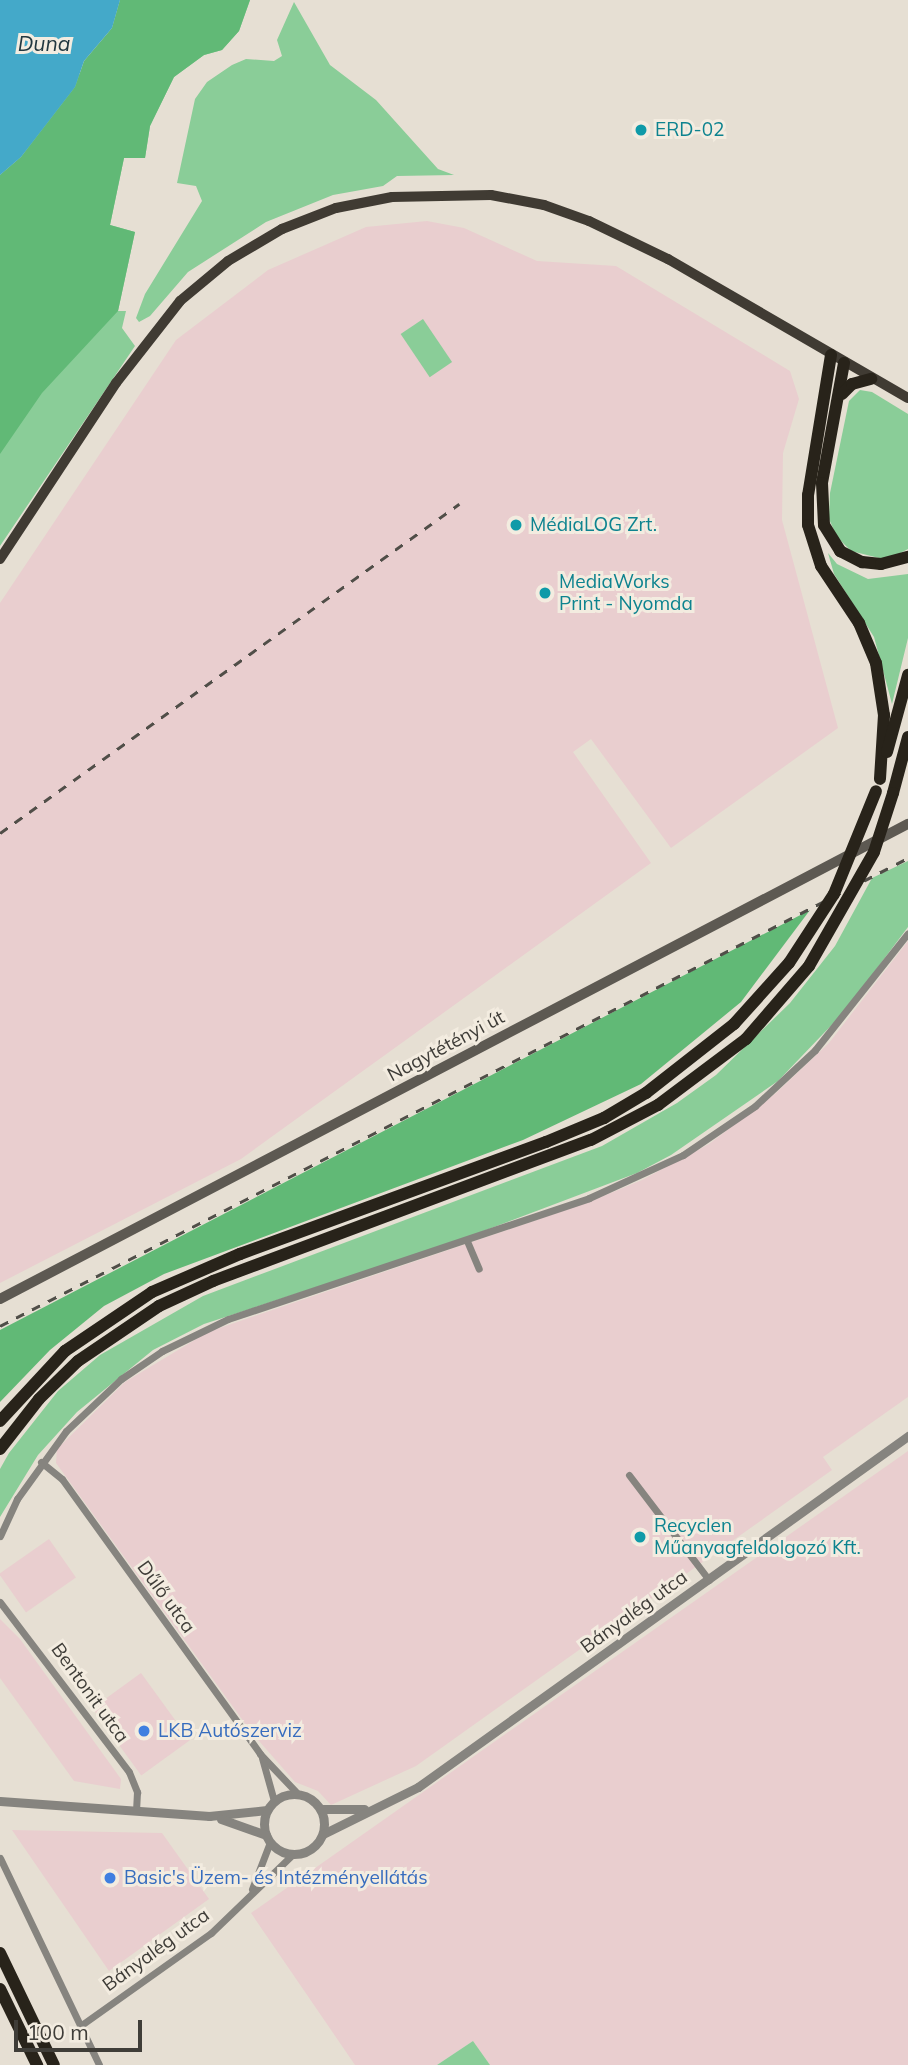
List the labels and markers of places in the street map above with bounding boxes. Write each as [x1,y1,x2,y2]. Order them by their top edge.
place label: ERD-02 [655,119,724,141]
marker: ERD-02 [633,122,649,138]
place label: MédiaLOG Zrt. [530,514,657,536]
marker: MédiaLOG Zrt. [508,517,524,533]
place label: MediaWorks Print - Nyomda [559,571,693,615]
marker: MediaWorks Print - Nyomda [537,585,553,601]
place label: Recyclen Műanyagfeldolgozó Kft. [654,1515,861,1559]
marker: Recyclen Műanyagfeldolgozó Kft. [632,1529,648,1545]
place label: LKB Autószerviz [158,1720,302,1742]
marker: LKB Autószerviz [136,1723,152,1739]
place label: Basic's Üzem- és Intézményellátás [124,1867,428,1889]
marker: Basic's Üzem- és Intézményellátás [102,1870,118,1886]

